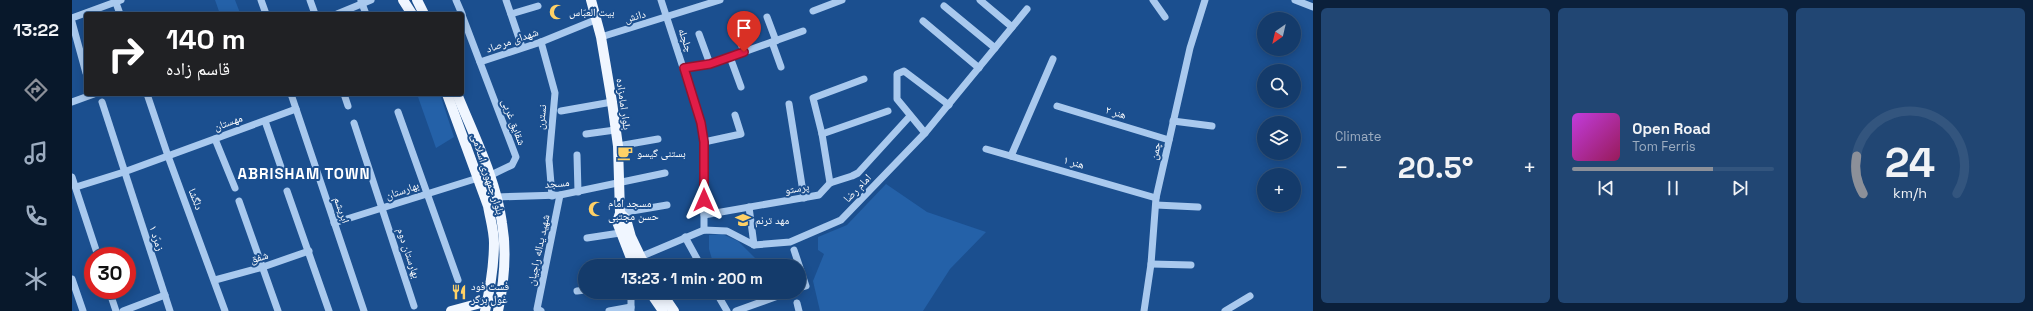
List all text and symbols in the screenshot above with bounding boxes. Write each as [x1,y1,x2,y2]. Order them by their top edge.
mosque icon: بیت العبّاس [548,3,566,21]
place label: بیت العبّاس [569,5,614,19]
street label: دانش [623,6,648,26]
pin [727,11,761,52]
north arrow [1257,12,1301,56]
map controls [1257,12,1301,212]
icon: arrive [733,17,755,39]
text: 13:22 [13,18,59,41]
text: 140 m [166,21,246,57]
street label: شهدای مرصاد [484,25,540,55]
street label: چلچله [675,26,697,54]
icon: right [100,28,152,80]
text: قاسم‌ زاده [166,57,230,80]
button: search [1257,64,1301,108]
icon: directions [22,76,50,104]
street label: بلوار امامزاده [613,77,635,131]
street label: شقایق غربی [499,97,529,147]
street label: هنر ۲ [1104,102,1128,122]
street label: نسترن [533,104,549,130]
street label: مهستان [212,110,244,134]
button: layers [1257,116,1301,160]
text: Open Road [1632,119,1711,138]
text: Climate [1335,128,1381,145]
street label: بلوار جمهوری اسلامی [468,132,508,216]
text: 24 [1885,135,1936,188]
text: Tom Ferris [1632,138,1696,155]
icon: music [22,139,50,167]
street label: چمن [1146,141,1164,161]
cafe icon: بستنی گیسو [616,144,634,162]
place label: بستنی گیسو [637,146,686,160]
text: 20.5° [1398,148,1474,187]
street label: هنر ۱ [1062,152,1086,172]
text: − [1335,153,1349,181]
text: + [1523,153,1536,181]
district label: ABRISHAM TOWN [238,164,370,183]
button: + [1257,168,1301,212]
street label: امام رضا [840,171,874,205]
street label: مسجد [544,175,570,191]
icon: previous [1595,177,1617,199]
icon: pause [1662,177,1684,199]
icon: next [1729,177,1751,199]
street label: بهارستان [383,178,421,202]
position arrow [683,179,725,221]
street label: پرستو [784,179,811,197]
text: km/h [1893,183,1927,201]
street label: دلگشا [186,186,207,212]
street label: ابریشم [330,195,353,225]
place label: مسجد امام حسن مجتبی [608,196,659,223]
mosque icon: مسجد امام حسن مجتبی [587,200,605,218]
icon: phone [22,202,50,230]
school or university icon: مهد ترنم [734,211,752,229]
street label: شهید یداله راجیان [524,213,552,287]
place label: مهد ترنم [755,213,789,228]
street label: زمرّد ۱ [146,223,168,253]
street label: بهارستان دوم [394,226,424,280]
speed limit sign: 30 [84,247,136,299]
street label: شفق [248,248,270,266]
icon: climate [22,265,50,293]
text: 13:23 · 1 min · 200 m [621,269,763,288]
place label: فست فود غول برگر [470,279,509,306]
restaurant icon: فست فود غول برگر [450,283,468,301]

